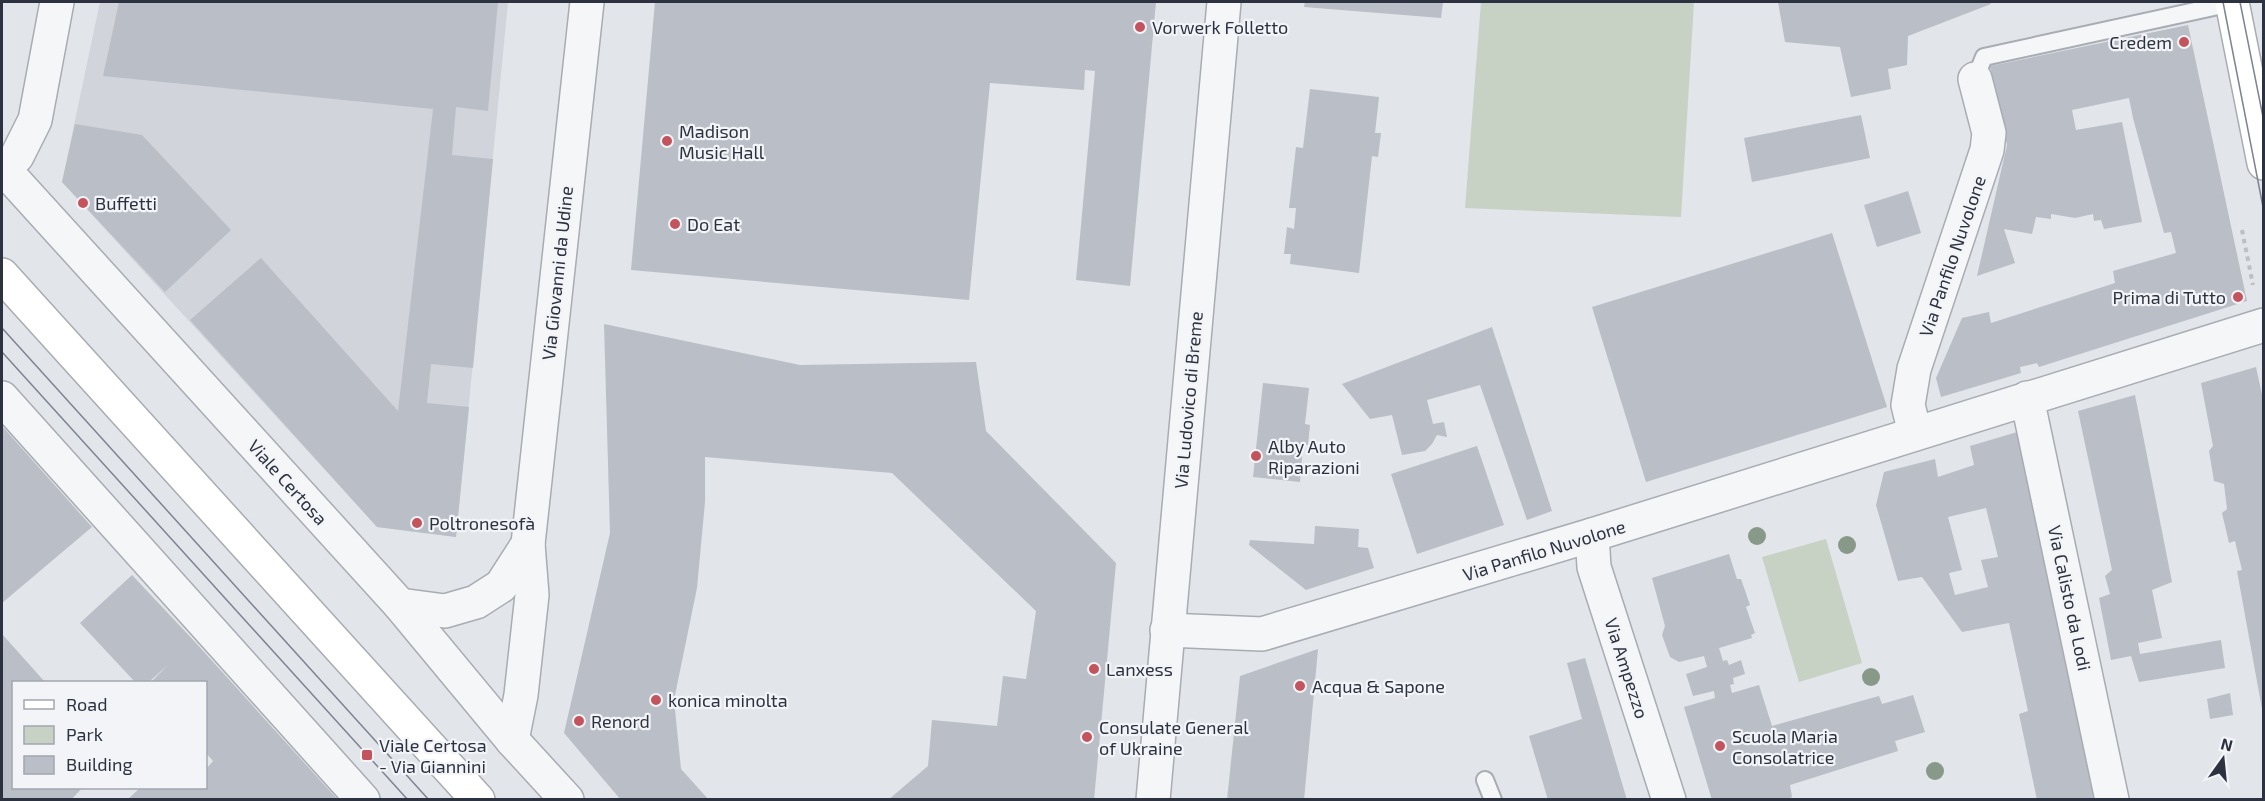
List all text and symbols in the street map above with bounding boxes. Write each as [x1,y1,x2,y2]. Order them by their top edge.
place label: Vorwerk Folletto [1152,16,1288,38]
marker: Vorwerk Folletto [1133,20,1147,34]
place label: Credem [2109,31,2172,53]
marker: Credem [2177,35,2191,49]
place label: Madison Music Hall [679,120,765,163]
marker: Madison Music Hall [660,134,674,148]
street label: Via Panfilo Nuvolone [1914,173,1990,339]
street label: Via Giovanni da Udine [537,185,577,361]
place label: Buffetti [95,192,157,214]
marker: Buffetti [76,196,90,210]
place label: Do Eat [687,213,740,235]
marker: Do Eat [668,217,682,231]
place label: Prima di Tutto [2113,286,2226,308]
marker: Prima di Tutto [2231,290,2245,304]
street label: Via Ludovico di Breme [1169,310,1207,490]
street label: Viale Certosa [244,435,332,529]
place label: Alby Auto Riparazioni [1268,435,1360,478]
marker: Alby Auto Riparazioni [1249,449,1263,463]
place label: Poltronesofà [429,512,535,534]
street label: Via Panfilo Nuvolone [1460,515,1628,585]
marker: Poltronesofà [410,516,424,530]
street label: Via Calisto da Lodi [2044,523,2096,673]
street label: Via Ampezzo [1600,615,1654,721]
place label: Lanxess [1106,658,1173,680]
marker: Lanxess [1087,662,1101,676]
place label: Acqua & Sapone [1312,675,1445,697]
marker: Acqua & Sapone [1293,679,1307,693]
legend [12,681,207,789]
place label: konica minolta [668,689,788,711]
text: Road [66,693,107,715]
marker: konica minolta [649,693,663,707]
place label: Renord [591,710,650,732]
marker: Renord [572,714,586,728]
place label: Consulate General of Ukraine [1099,716,1249,759]
text: Park [66,723,103,745]
place label: Scuola Maria Consolatrice [1732,725,1838,768]
north arrow [2193,729,2253,789]
marker: Consulate General of Ukraine [1080,730,1094,744]
text: N [2219,733,2235,755]
place label: Viale Certosa - Via Giannini [379,734,487,777]
marker: Scuola Maria Consolatrice [1713,739,1727,753]
marker: Viale Certosa - Via Giannini [360,748,374,762]
text: Building [66,753,133,775]

